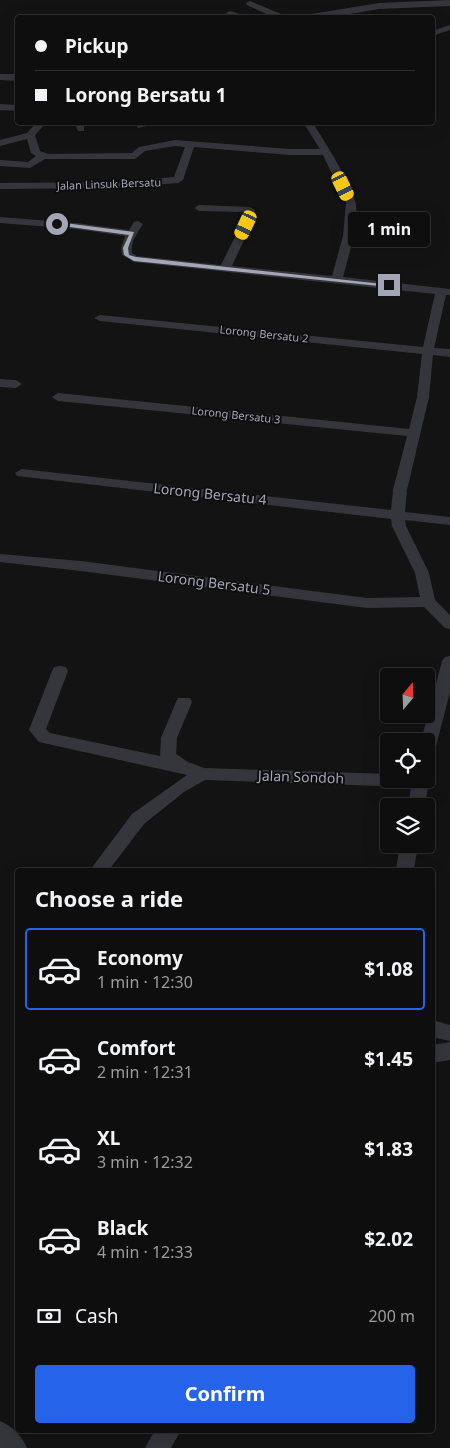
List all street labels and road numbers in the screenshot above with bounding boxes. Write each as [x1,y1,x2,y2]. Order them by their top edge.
street label: Jalan Linsuk Bersatu [56,174,161,193]
street label: Lorong Bersatu 2 [219,321,309,346]
street label: Lorong Bersatu 3 [191,402,281,427]
street label: Lorong Bersatu 4 [153,478,267,509]
street label: Lorong Bersatu 5 [157,566,271,599]
street label: Jalan Sondoh [256,765,344,787]

